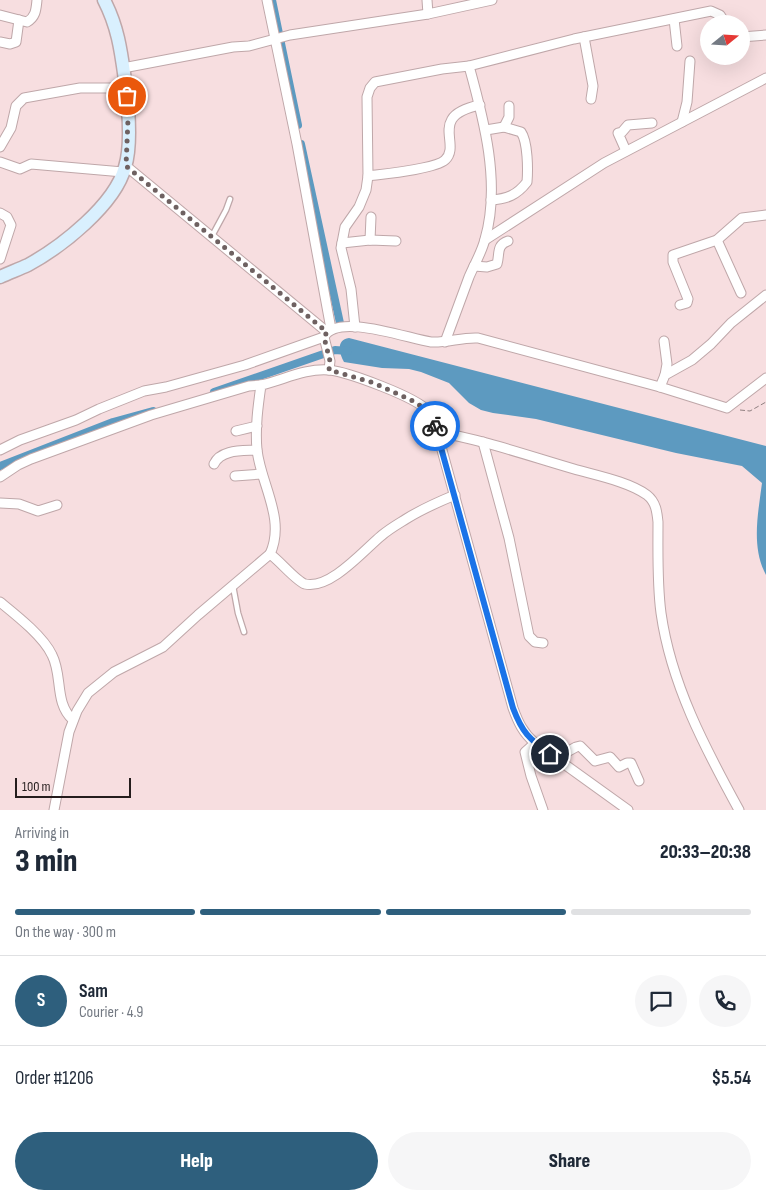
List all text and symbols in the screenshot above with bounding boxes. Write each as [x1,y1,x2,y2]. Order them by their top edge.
north arrow [700,15,750,65]
map controls [700,15,750,65]
pin [106,75,148,117]
icon: bag [113,82,141,110]
courier [410,401,460,451]
icon: bike [421,412,449,440]
pin [529,733,571,775]
icon: home [536,740,564,768]
scale bar [15,775,131,798]
text: 100 m [22,778,51,795]
text: Arriving in [15,824,69,843]
text: 20:33–20:38 [660,841,751,864]
text: 3 min [15,842,77,881]
text: On the way · 300 m [15,923,116,942]
button: chat [635,975,687,1027]
button: phone [699,975,751,1027]
text: Sam [79,980,108,1003]
text: S [37,989,45,1012]
text: Courier · 4.9 [79,1003,143,1022]
text: Order #1206 [15,1067,94,1090]
text: $5.54 [711,1067,751,1090]
button: Help [15,1132,378,1190]
button: Share [388,1132,751,1190]

